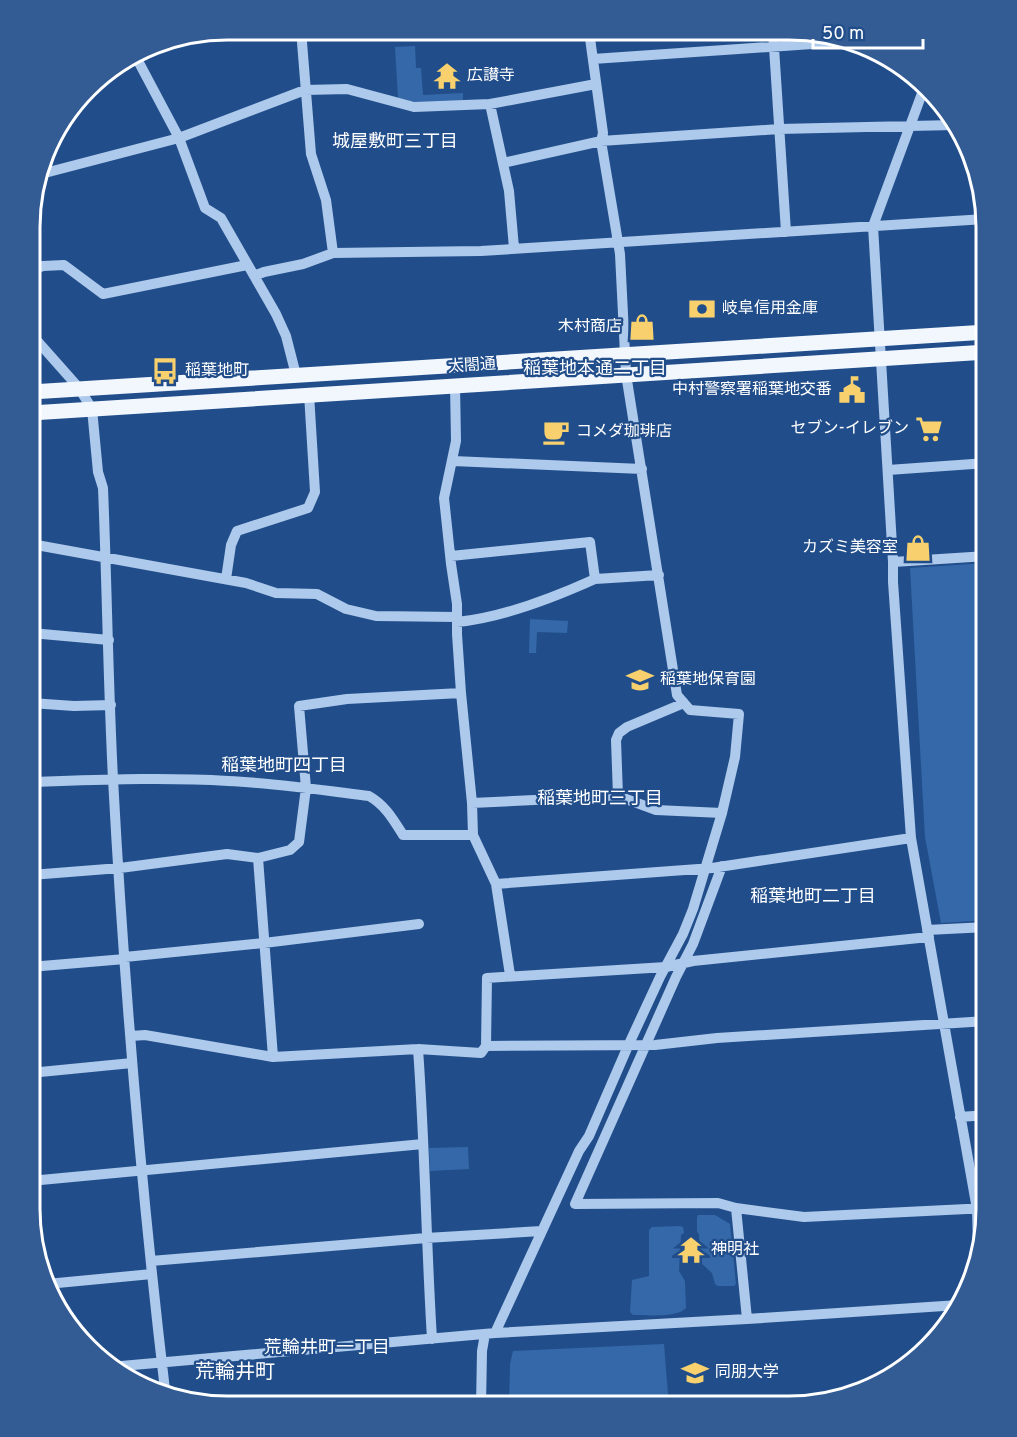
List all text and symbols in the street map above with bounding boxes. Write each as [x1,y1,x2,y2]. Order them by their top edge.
scale bar [813,12,922,50]
text: 50 m [822,23,864,46]
temple icon: 広讃寺 [432,61,462,91]
place label: 広讃寺 [467,66,515,86]
district label: 城屋敷町三丁目 [332,131,458,154]
bank icon: 岐阜信用金庫 [687,294,717,324]
place label: 岐阜信用金庫 [722,299,818,319]
shop icon: 木村商店 [627,312,657,342]
place label: 木村商店 [558,317,622,337]
street label: 太閤通 [447,354,497,378]
bus stop icon: 稲葉地町 [150,356,180,386]
district label: 稲葉地本通二丁目 [523,358,667,381]
place label: 稲葉地町 [185,361,249,381]
public building icon: 中村警察署稲葉地交番 [837,375,867,405]
place label: 中村警察署稲葉地交番 [672,380,832,400]
supermarket icon: セブン-イレブン [914,414,944,444]
cafe icon: コメダ珈琲店 [541,417,571,447]
place label: セブン-イレブン [791,419,909,439]
place label: コメダ珈琲店 [576,422,672,442]
shop icon: カズミ美容室 [903,533,933,563]
place label: カズミ美容室 [802,538,898,558]
school or university icon: 稲葉地保育園 [625,665,655,695]
place label: 稲葉地保育園 [660,670,756,690]
district label: 稲葉地町四丁目 [221,755,347,778]
district label: 稲葉地町三丁目 [537,788,663,811]
district label: 稲葉地町二丁目 [750,886,876,909]
temple icon: 神明社 [676,1235,706,1265]
place label: 神明社 [711,1240,759,1260]
district label: 荒輪井町一丁目 [264,1337,390,1360]
school or university icon: 同朋大学 [680,1358,710,1388]
district label: 荒輪井町 [195,1360,275,1386]
place label: 同朋大学 [715,1363,779,1383]

